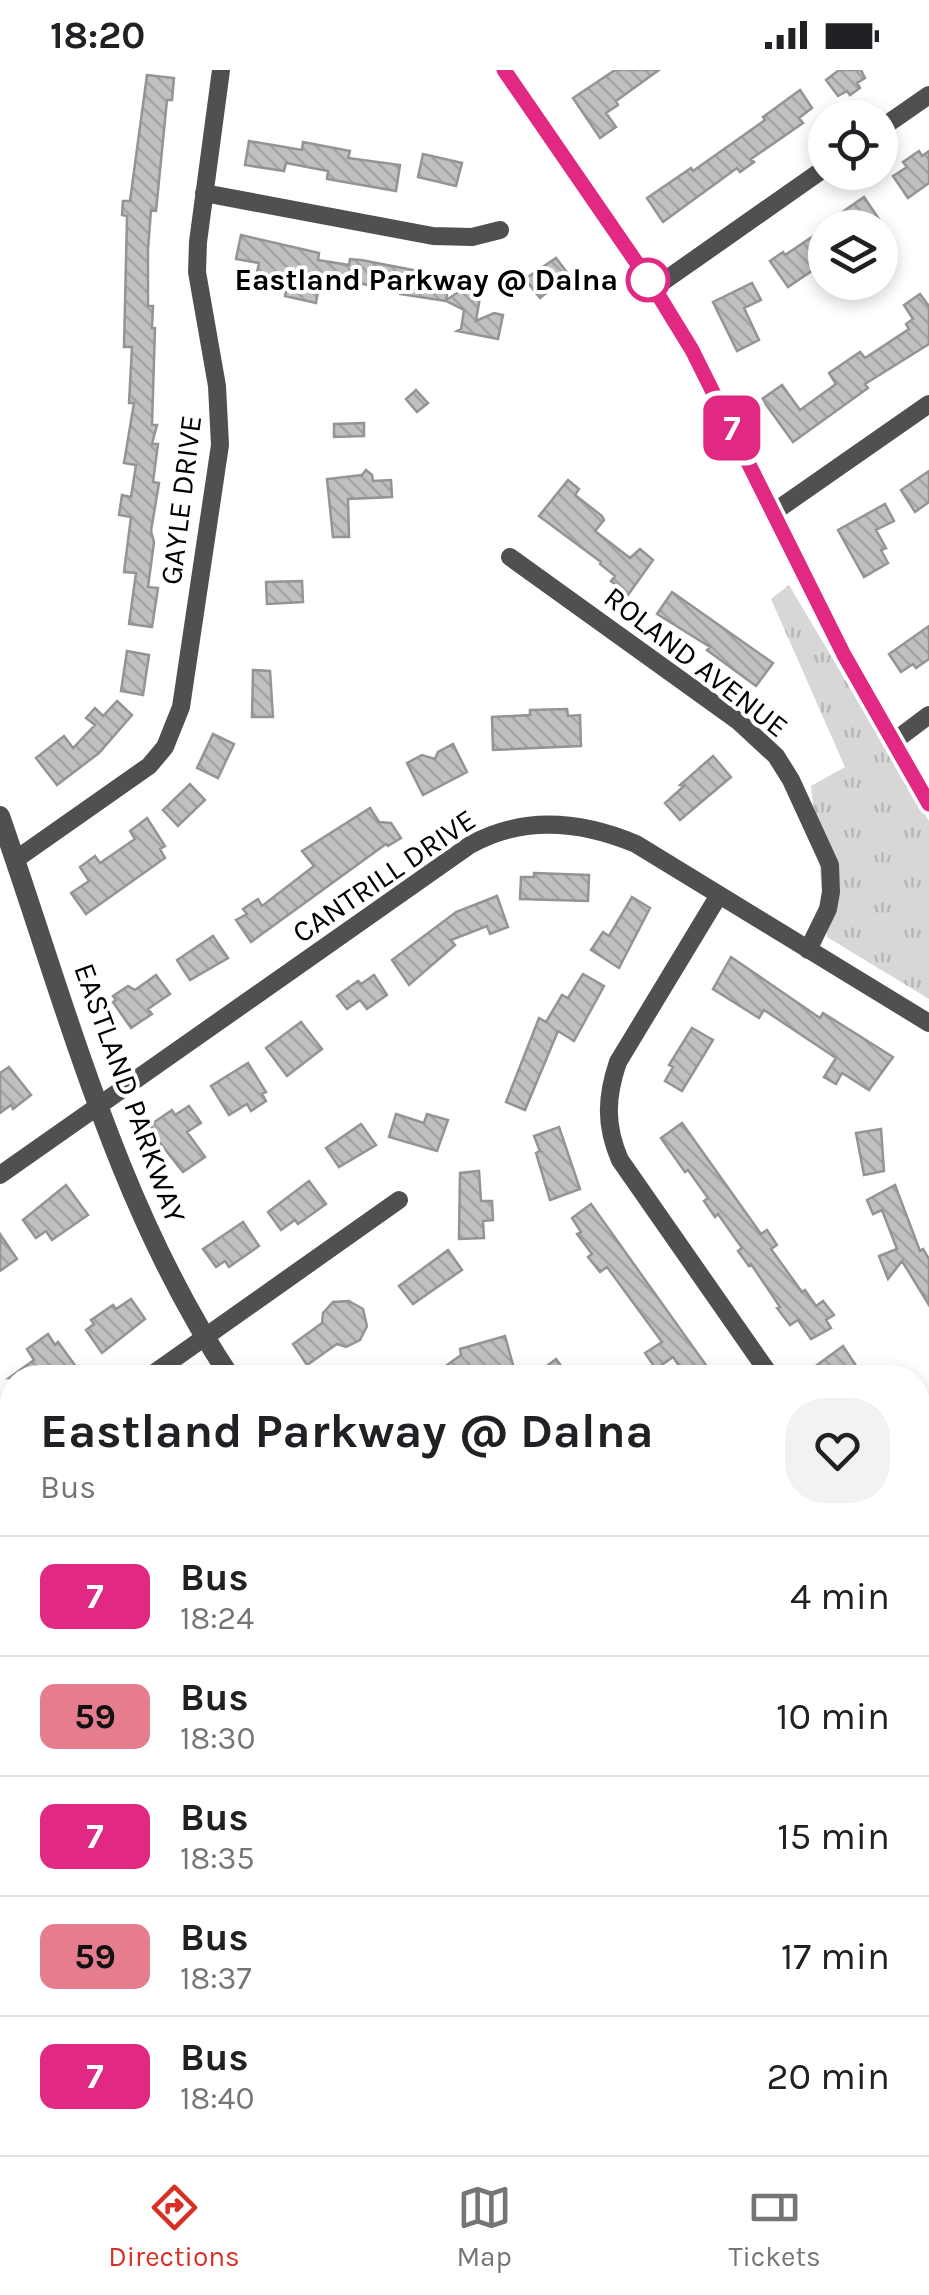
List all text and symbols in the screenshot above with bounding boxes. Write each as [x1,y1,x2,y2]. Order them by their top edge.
text: 18:20 [50,13,145,58]
map controls [808,100,898,300]
button: locate [808,100,898,190]
button: layers [808,210,898,300]
marker: Eastland Parkway @ Dalna [627,259,669,301]
place label: Eastland Parkway @ Dalna [234,262,618,298]
line badge: 7 [700,396,764,460]
text: 7 [723,408,741,449]
street label: GAYLE DRIVE [153,413,209,587]
street label: ROLAND AVENUE [597,579,795,745]
street label: CANTRILL DRIVE [285,801,483,951]
street label: EASTLAND PARKWAY [66,958,194,1228]
button: heart [785,1398,890,1503]
text: Eastland Parkway @ Dalna [40,1403,654,1459]
text: Bus [40,1469,96,1506]
text: Bus [180,1555,249,1600]
text: 4 min [790,1574,890,1619]
text: 7 [86,1576,104,1617]
text: 18:24 [180,1600,254,1637]
text: Bus [180,1675,249,1720]
text: 10 min [776,1694,890,1739]
text: 59 [74,1696,116,1737]
text: 18:30 [180,1720,256,1757]
text: Bus [180,1795,249,1840]
text: 15 min [777,1814,890,1859]
text: 7 [86,1816,104,1857]
text: 18:35 [180,1840,255,1877]
text: Bus [180,1915,249,1960]
text: 17 min [781,1934,890,1979]
text: 59 [74,1936,116,1977]
text: 18:37 [180,1960,252,1997]
text: Bus [180,2035,249,2080]
text: 20 min [767,2054,890,2099]
text: 7 [86,2056,104,2097]
text: 18:40 [180,2080,254,2117]
tab: Directions [108,2180,240,2273]
tab: Map [456,2180,512,2273]
tab: Tickets [728,2180,821,2273]

